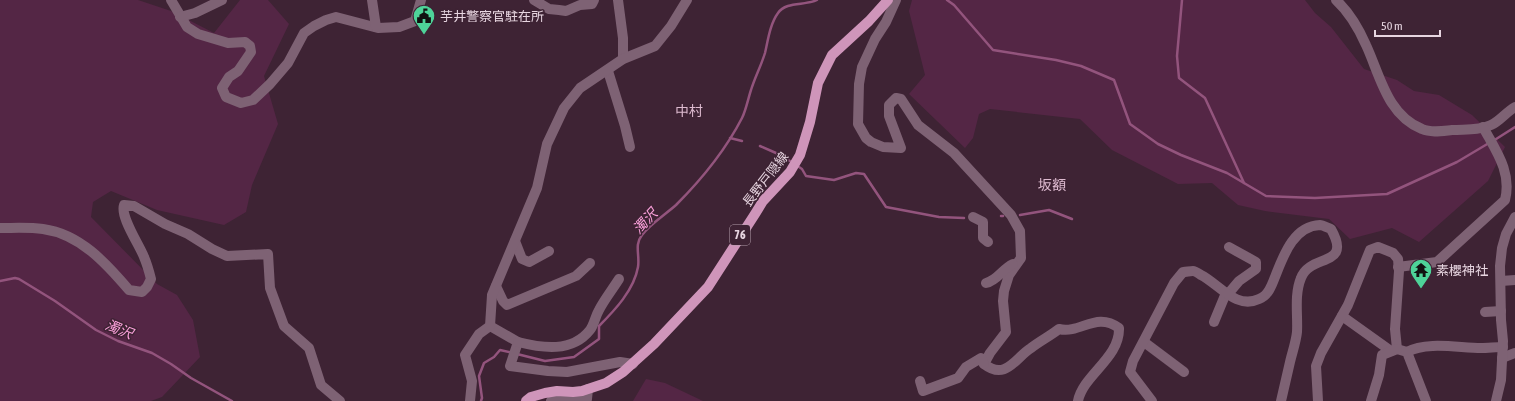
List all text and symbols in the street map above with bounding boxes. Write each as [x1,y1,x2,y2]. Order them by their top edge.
public building icon: 芋井警察官駐在所 [411,3,437,36]
place label: 芋井警察官駐在所 [440,9,544,24]
scale bar [1375,12,1440,38]
text: 50 m [1381,19,1403,33]
district label: 中村 [675,103,703,119]
street label: 長野戸隠線 [739,149,791,210]
district label: 坂額 [1038,177,1066,193]
water label: 濁沢 [630,204,662,237]
road number: 76 [730,225,750,245]
temple icon: 素櫻神社 [1408,257,1434,290]
place label: 素櫻神社 [1436,263,1488,278]
water label: 濁沢 [103,316,137,342]

